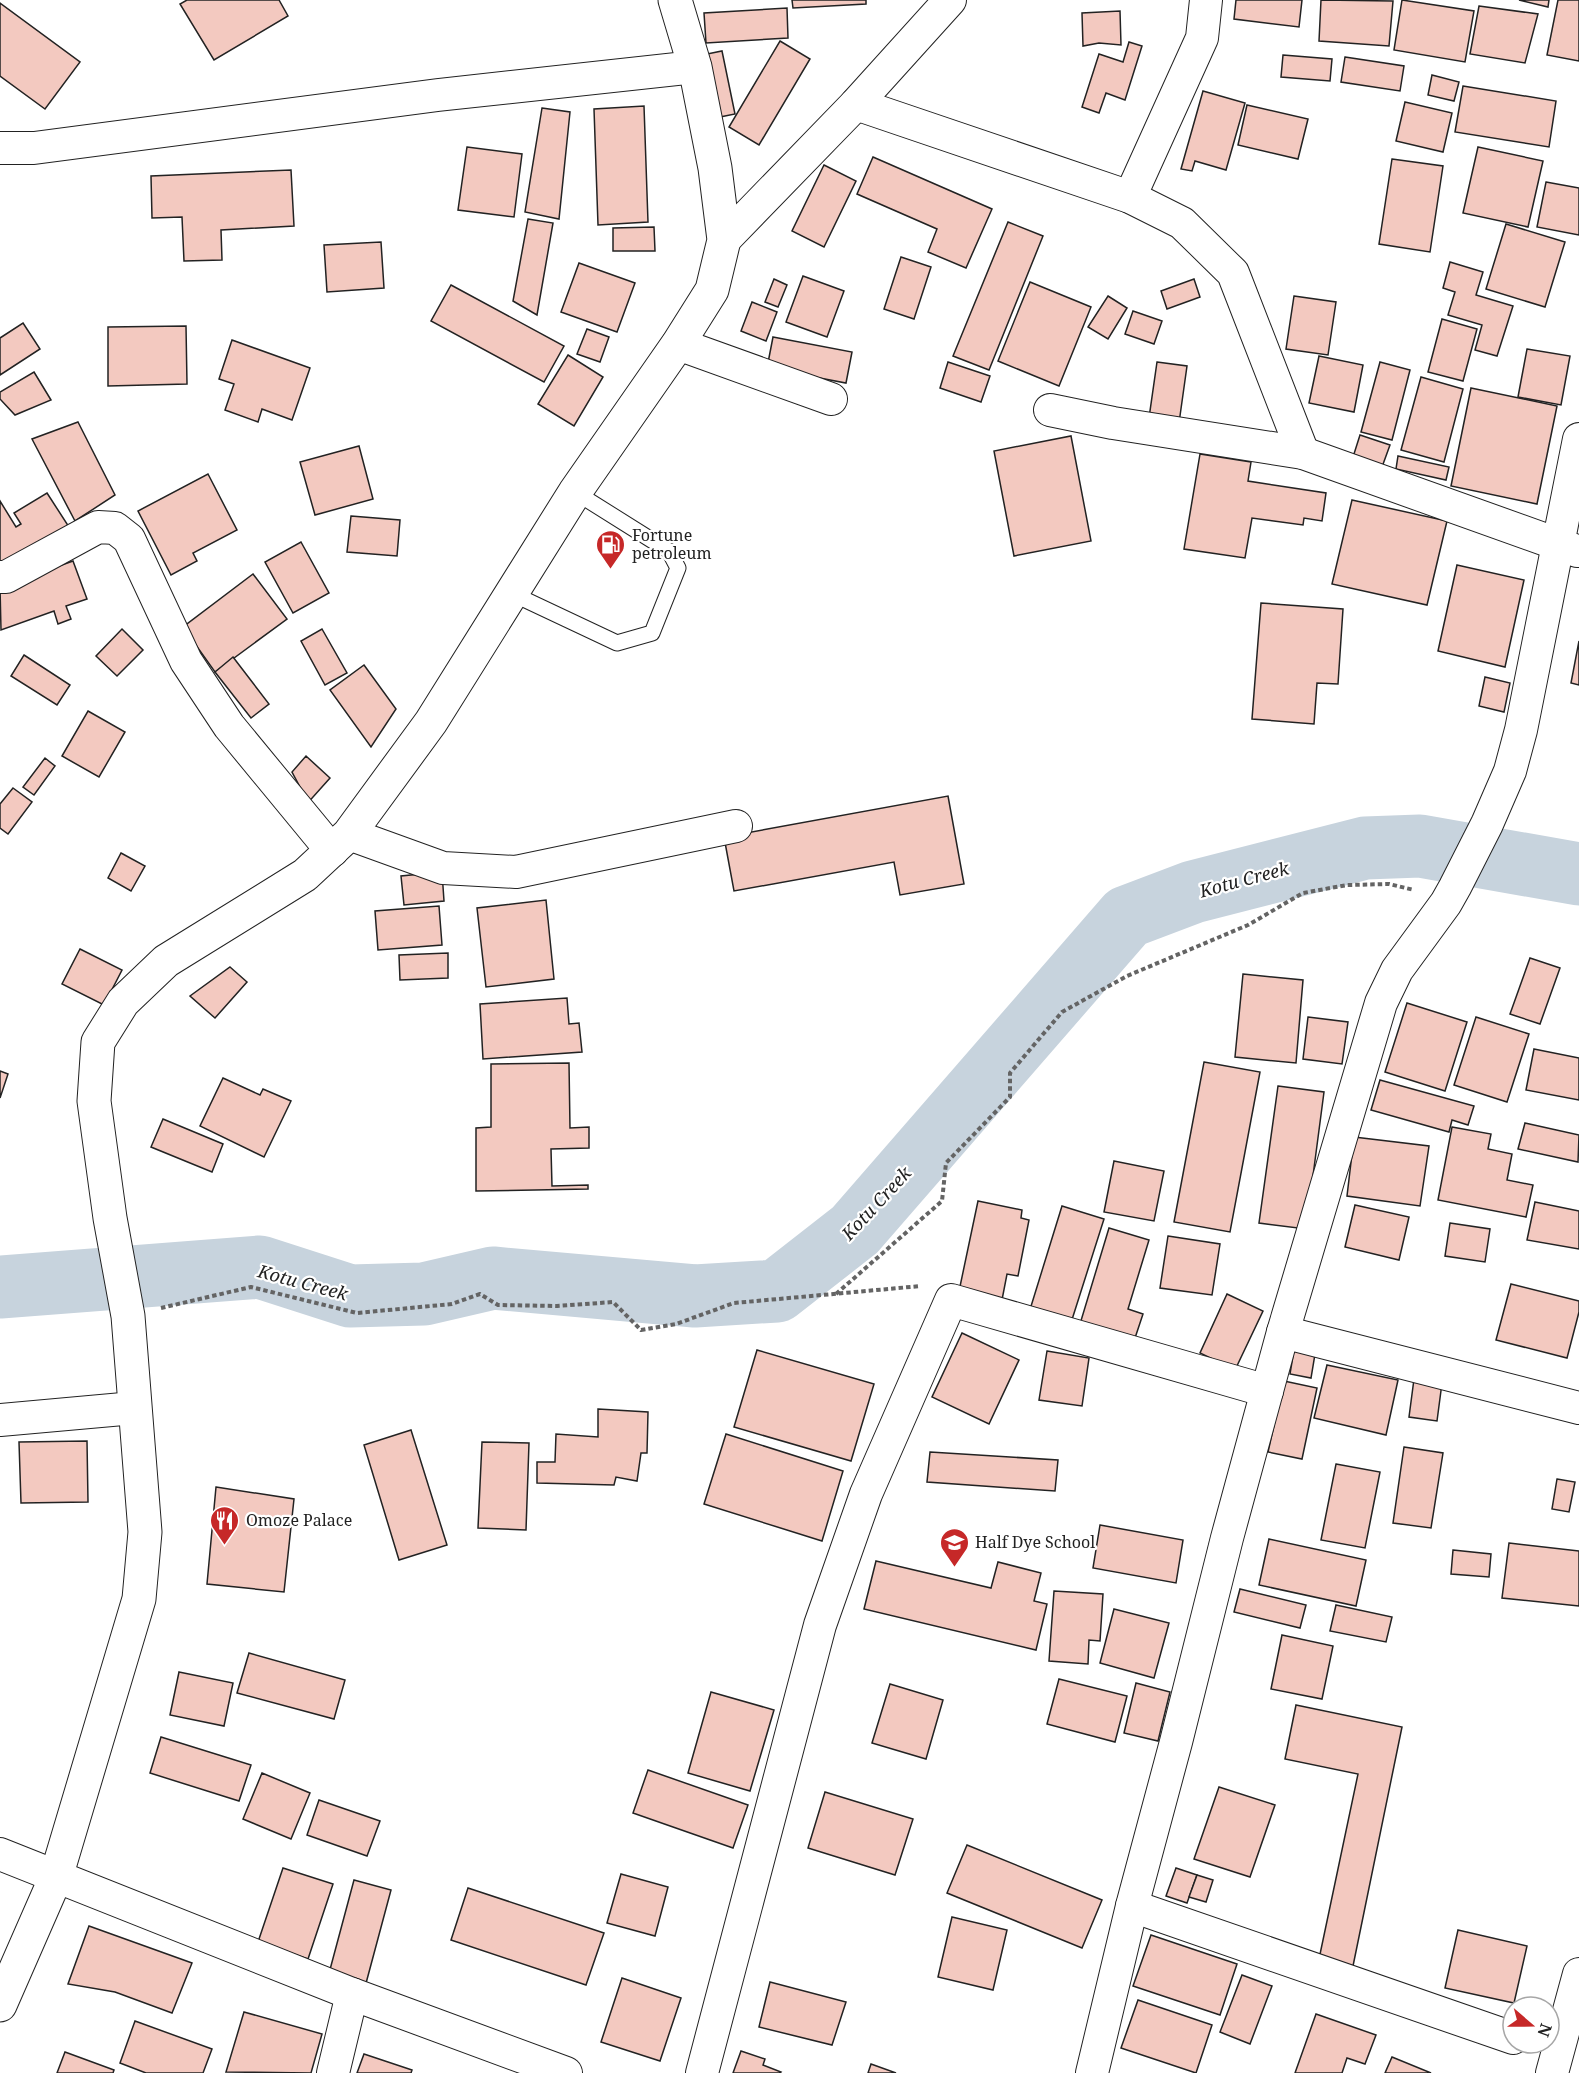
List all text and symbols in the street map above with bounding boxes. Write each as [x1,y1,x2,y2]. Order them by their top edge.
place label: Fortune petroleum [632,524,712,564]
fuel station icon: Fortune petroleum [595,528,627,570]
water label: Kotu Creek [1195,855,1292,903]
water label: Kotu Creek [835,1161,917,1246]
water label: Kotu Creek [254,1258,351,1306]
restaurant icon: Omoze Palace [209,1504,241,1546]
place label: Omoze Palace [246,1509,352,1531]
school or university icon: Half Dye School [938,1526,970,1568]
place label: Half Dye School [975,1531,1095,1553]
north arrow [1501,1995,1561,2055]
text: N [1532,2020,1558,2040]

